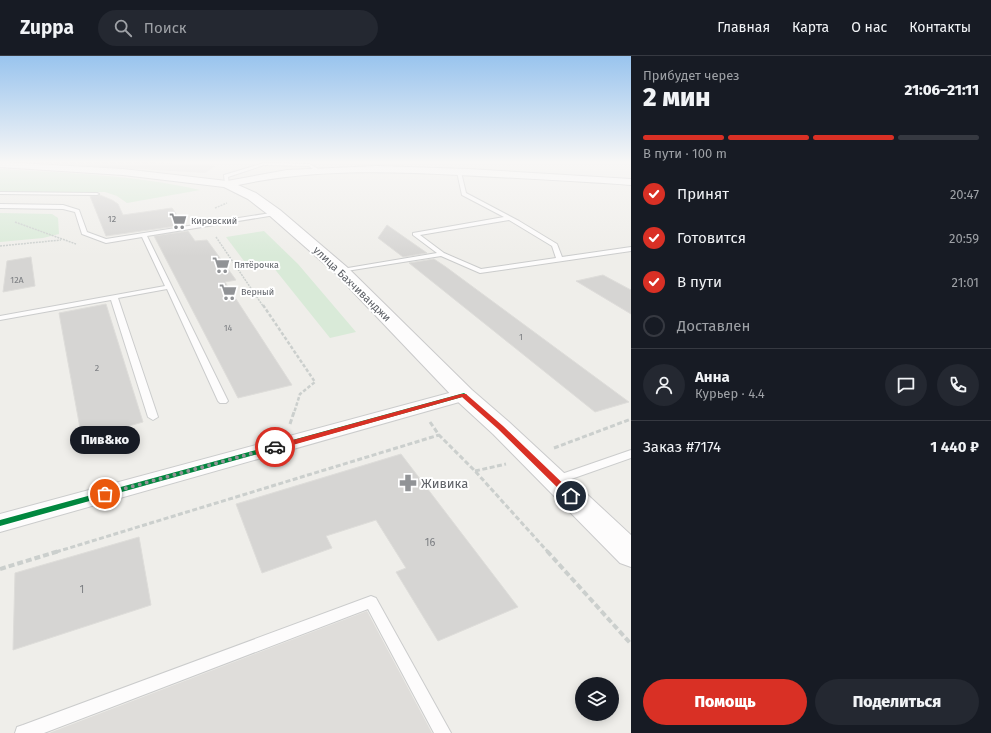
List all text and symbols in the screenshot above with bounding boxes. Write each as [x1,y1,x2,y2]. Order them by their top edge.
search box [98,10,378,46]
text: Zuppa [20,16,74,39]
icon: search [112,17,134,39]
text: Поиск [144,19,187,37]
text: Главная [717,19,770,36]
text: Карта [792,19,829,36]
text: О нас [851,19,887,36]
text: Контакты [909,19,971,36]
text: Прибудет через [643,68,740,83]
text: 21:06–21:11 [904,81,979,99]
text: 2 мин [643,82,710,113]
text: В пути · 100 m [643,146,727,161]
icon: check [643,183,665,205]
text: Принят [677,185,729,203]
text: 20:47 [950,187,979,202]
supermarket icon: Кировский [168,211,188,231]
house number: 12 [108,214,116,224]
place label: Кировский [191,216,237,226]
icon: check [643,227,665,249]
text: Готовится [677,229,746,247]
text: 20:59 [949,231,979,246]
street label: улица Бахчиванджи [310,244,394,324]
supermarket icon: Пятёрочка [211,255,231,275]
place label: Пятёрочка [234,260,279,270]
icon: check [643,271,665,293]
text: В пути [677,273,722,291]
house number: 12А [10,275,25,285]
text: 21:01 [952,275,979,290]
supermarket icon: Верный [218,282,238,302]
place label: Верный [241,287,274,297]
text: Доставлен [677,317,750,335]
house number: 14 [224,323,233,333]
house number: 1 [519,332,523,342]
house number: 2 [95,363,99,373]
button: person [643,364,685,406]
button: chat [885,364,927,406]
button: phone [937,364,979,406]
text: Анна [695,368,730,386]
text: Курьер · 4.4 [695,386,765,401]
callout: Пив&ко [70,426,140,454]
courier [255,427,295,467]
text: Пив&ко [81,432,129,447]
icon: car [264,436,286,458]
text: Заказ #7174 [643,438,721,456]
text: 1 440 ₽ [930,438,979,456]
pharmacy icon: Живика [398,473,418,493]
place label: Живика [421,476,468,491]
pin [88,477,122,511]
pin [554,479,588,513]
icon: bag [94,483,116,505]
icon: home [560,485,582,507]
house number: 16 [425,536,435,549]
house number: 1 [80,583,84,596]
map controls [575,677,619,721]
button: layers [575,677,619,721]
button: Помощь [643,679,807,725]
button: Поделиться [815,679,979,725]

